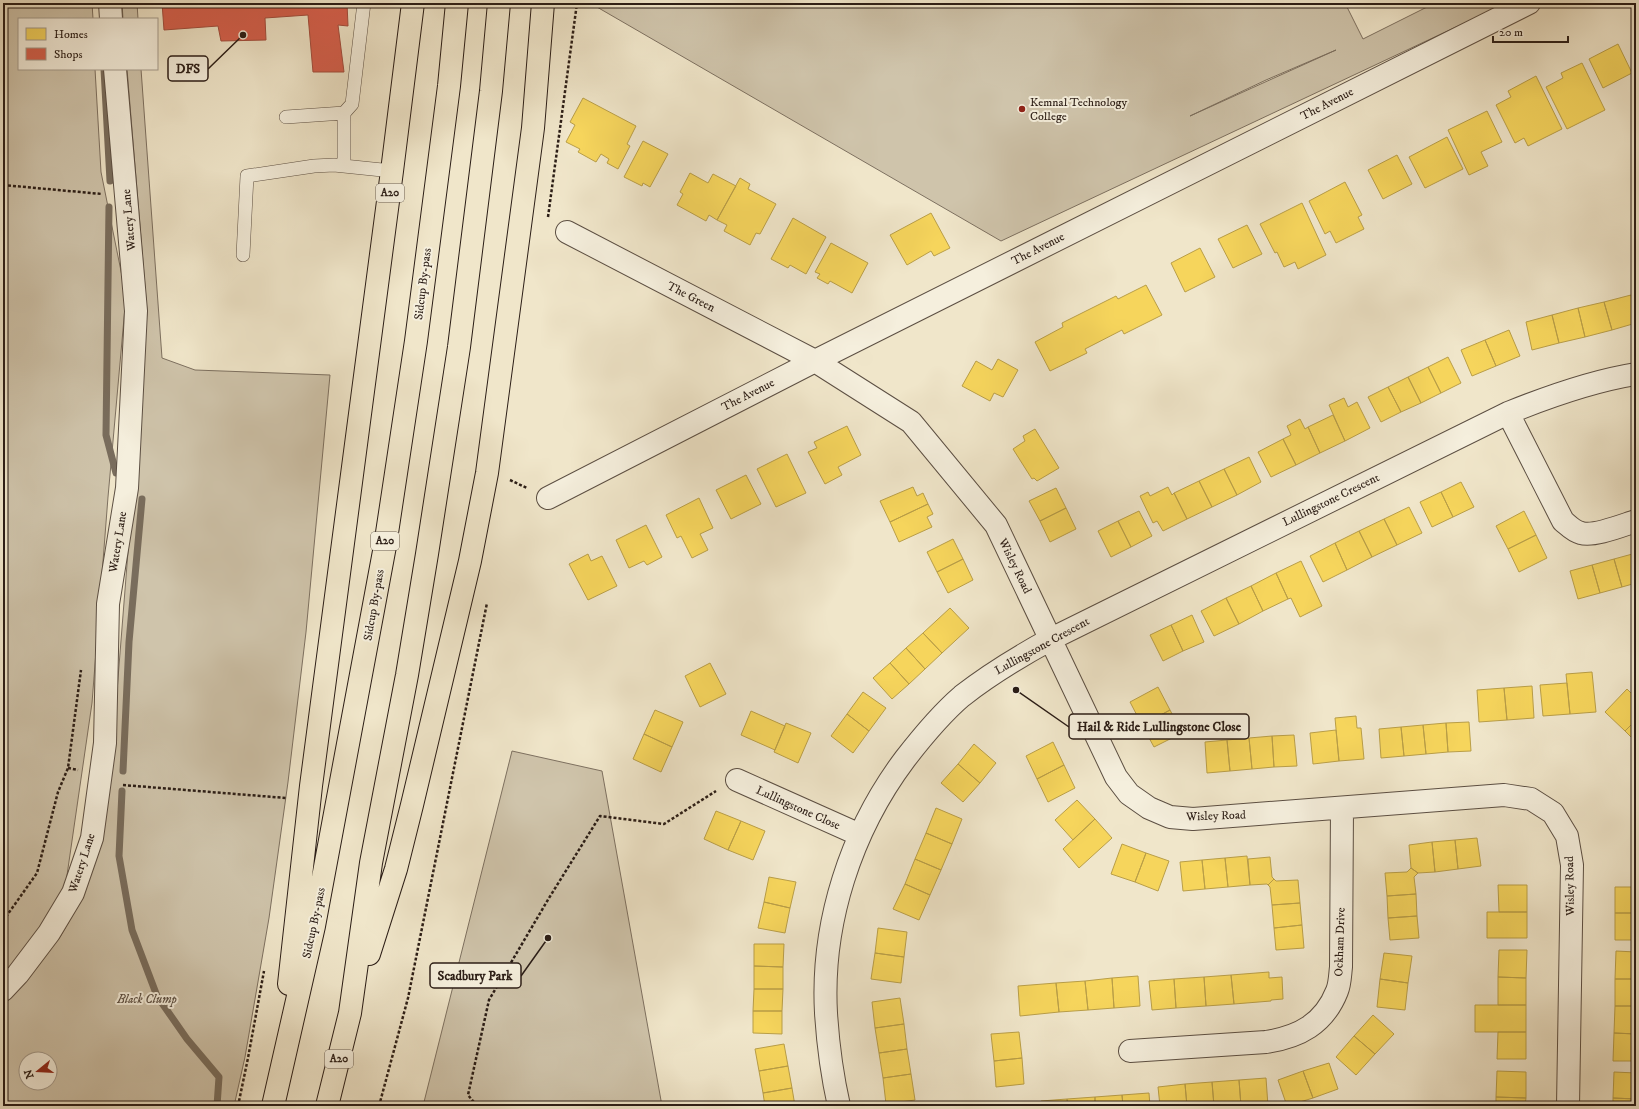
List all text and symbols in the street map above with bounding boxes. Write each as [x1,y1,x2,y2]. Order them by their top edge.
legend [18,18,158,70]
scale bar [1493,18,1568,44]
text: 20 m [1499,25,1523,40]
text: Homes [54,27,88,42]
text: Shops [54,47,82,62]
callout: DFS [168,56,208,81]
text: DFS [176,61,200,77]
street label: The Avenue [1298,84,1356,124]
place label: Kemnal Technology College [1030,95,1128,124]
marker: Kemnal Technology College [1017,104,1027,114]
road number: A20 [376,184,404,202]
street label: Watery Lane [119,189,139,252]
street label: The Avenue [1009,229,1067,269]
street label: Sidcup By-pass [411,247,435,321]
street label: The Green [664,279,718,316]
street label: The Avenue [719,375,777,415]
street label: Lullingstone Crescent [1280,470,1382,530]
street label: Watery Lane [106,510,130,575]
road number: A20 [371,532,399,550]
street label: Wisley Road [995,535,1035,596]
street label: Sidcup By-pass [360,568,388,642]
street label: Lullingstone Crescent [992,614,1092,678]
callout: Hail & Ride Lullingstone Close [1069,714,1249,739]
text: Hail & Ride Lullingstone Close [1077,719,1242,736]
street label: Lullingstone Close [754,783,842,833]
street label: Wisley Road [1185,807,1246,825]
street label: Watery Lane [65,831,99,896]
street label: Wisley Road [1562,856,1578,917]
street label: Sidcup By-pass [299,886,329,960]
street label: Ockham Drive [1331,907,1349,977]
callout: Scadbury Park [430,963,521,988]
text: Scadbury Park [438,968,513,985]
park label: Black Clump [116,992,177,1007]
road number: A20 [325,1050,353,1068]
north arrow [18,1051,58,1091]
text: N [21,1067,37,1080]

